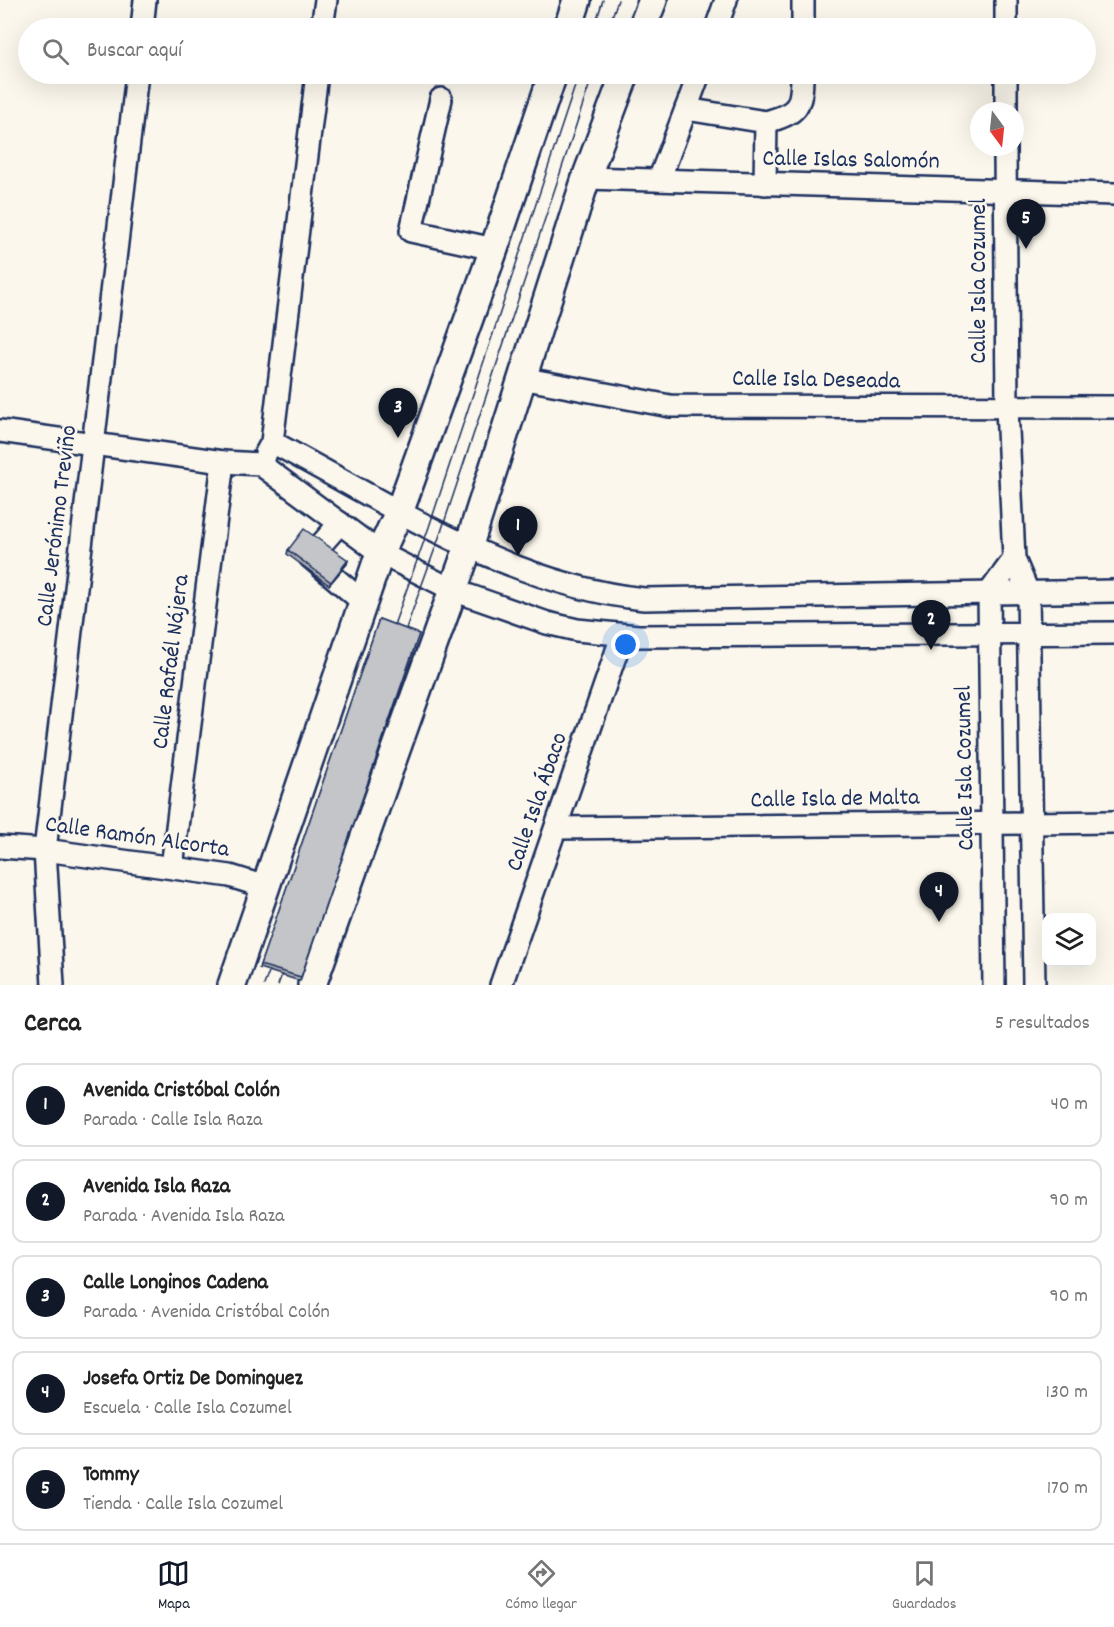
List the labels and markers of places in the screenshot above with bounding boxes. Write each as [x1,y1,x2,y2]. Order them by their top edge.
pin: 5 [1006,200,1046,249]
pin: 3 [378,388,418,438]
pin: 1 [498,506,538,556]
pin: 2 [912,600,950,650]
pin: 4 [920,872,958,922]

